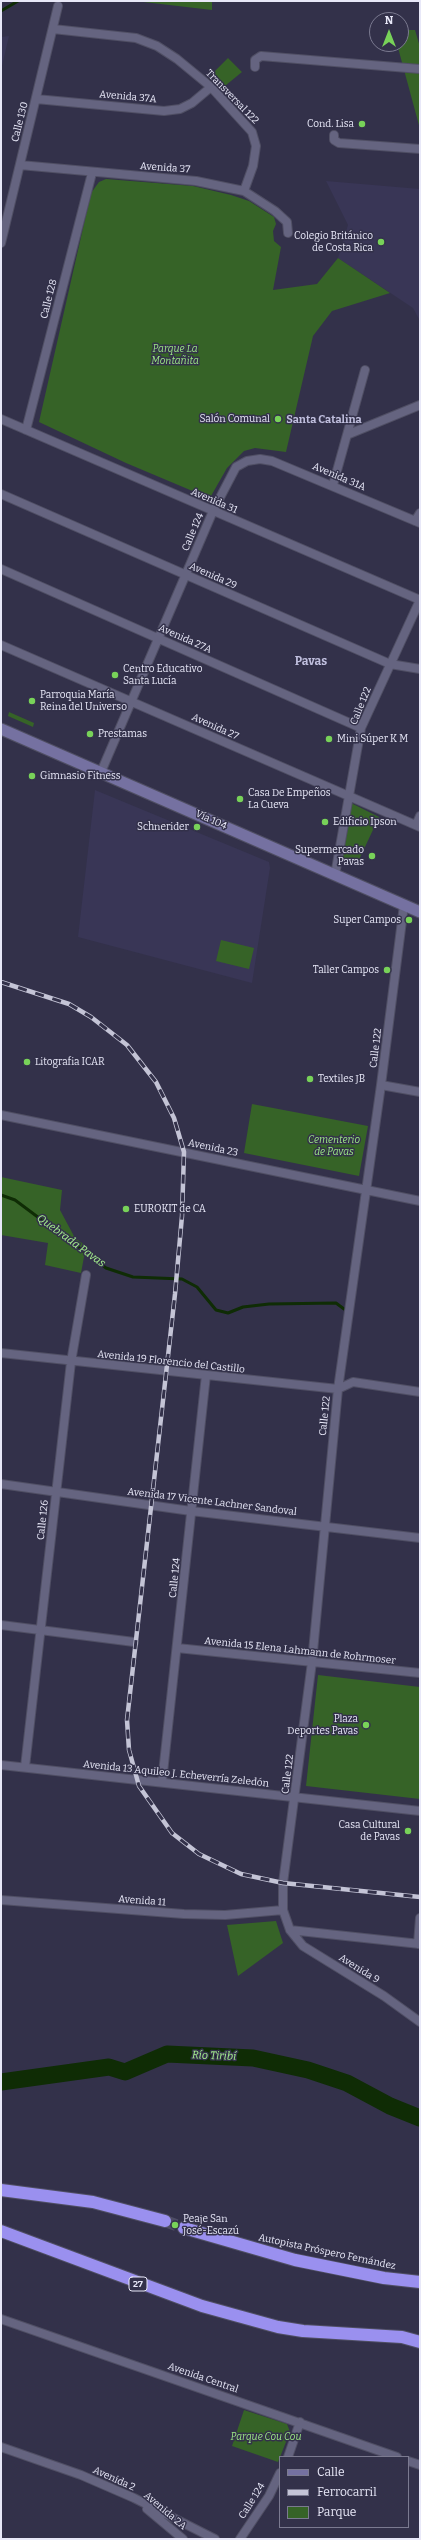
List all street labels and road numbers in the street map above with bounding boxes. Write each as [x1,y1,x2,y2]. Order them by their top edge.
street label: Transversal 122 [203,67,261,127]
street label: Avenida 37A [99,89,157,105]
street label: Calle 130 [9,101,31,143]
street label: Avenida 37 [139,160,191,176]
street label: Calle 128 [38,278,60,320]
street label: Avenida 31A [311,460,367,494]
street label: Avenida 31 [189,486,239,516]
street label: Calle 124 [180,511,206,553]
street label: Avenida 29 [187,560,239,592]
street label: Avenida 27A [156,622,214,656]
street label: Calle 122 [348,685,374,727]
street label: Avenida 27 [190,711,240,743]
street label: Vía 104 [193,808,229,832]
street label: Calle 122 [368,1027,384,1069]
street label: Avenida 23 [187,1137,239,1159]
street label: Avenida 19 Florencio del Castillo [97,1348,245,1376]
street label: Calle 122 [317,1396,333,1436]
street label: Avenida 17 Vicente Lachner Sandoval [127,1486,297,1518]
street label: Calle 126 [35,1499,51,1541]
street label: Calle 124 [167,1557,183,1599]
street label: Avenida 15 Elena Lahmann de Rohrmoser [204,1635,396,1667]
street label: Calle 122 [280,1753,296,1795]
street label: Avenida 13 Aquileo J. Echeverría Zeledón [83,1758,269,1790]
street label: Avenida 11 [118,1893,166,1909]
street label: Avenida 9 [336,1952,382,1986]
street label: Autopista Próspero Fernández [257,2232,397,2272]
road number: 27 [129,2277,147,2291]
street label: Avenida Central [166,2360,240,2396]
street label: Avenida 2 [91,2464,137,2494]
street label: Calle 124 [236,2481,268,2521]
street label: Avenida 2A [141,2490,189,2532]

